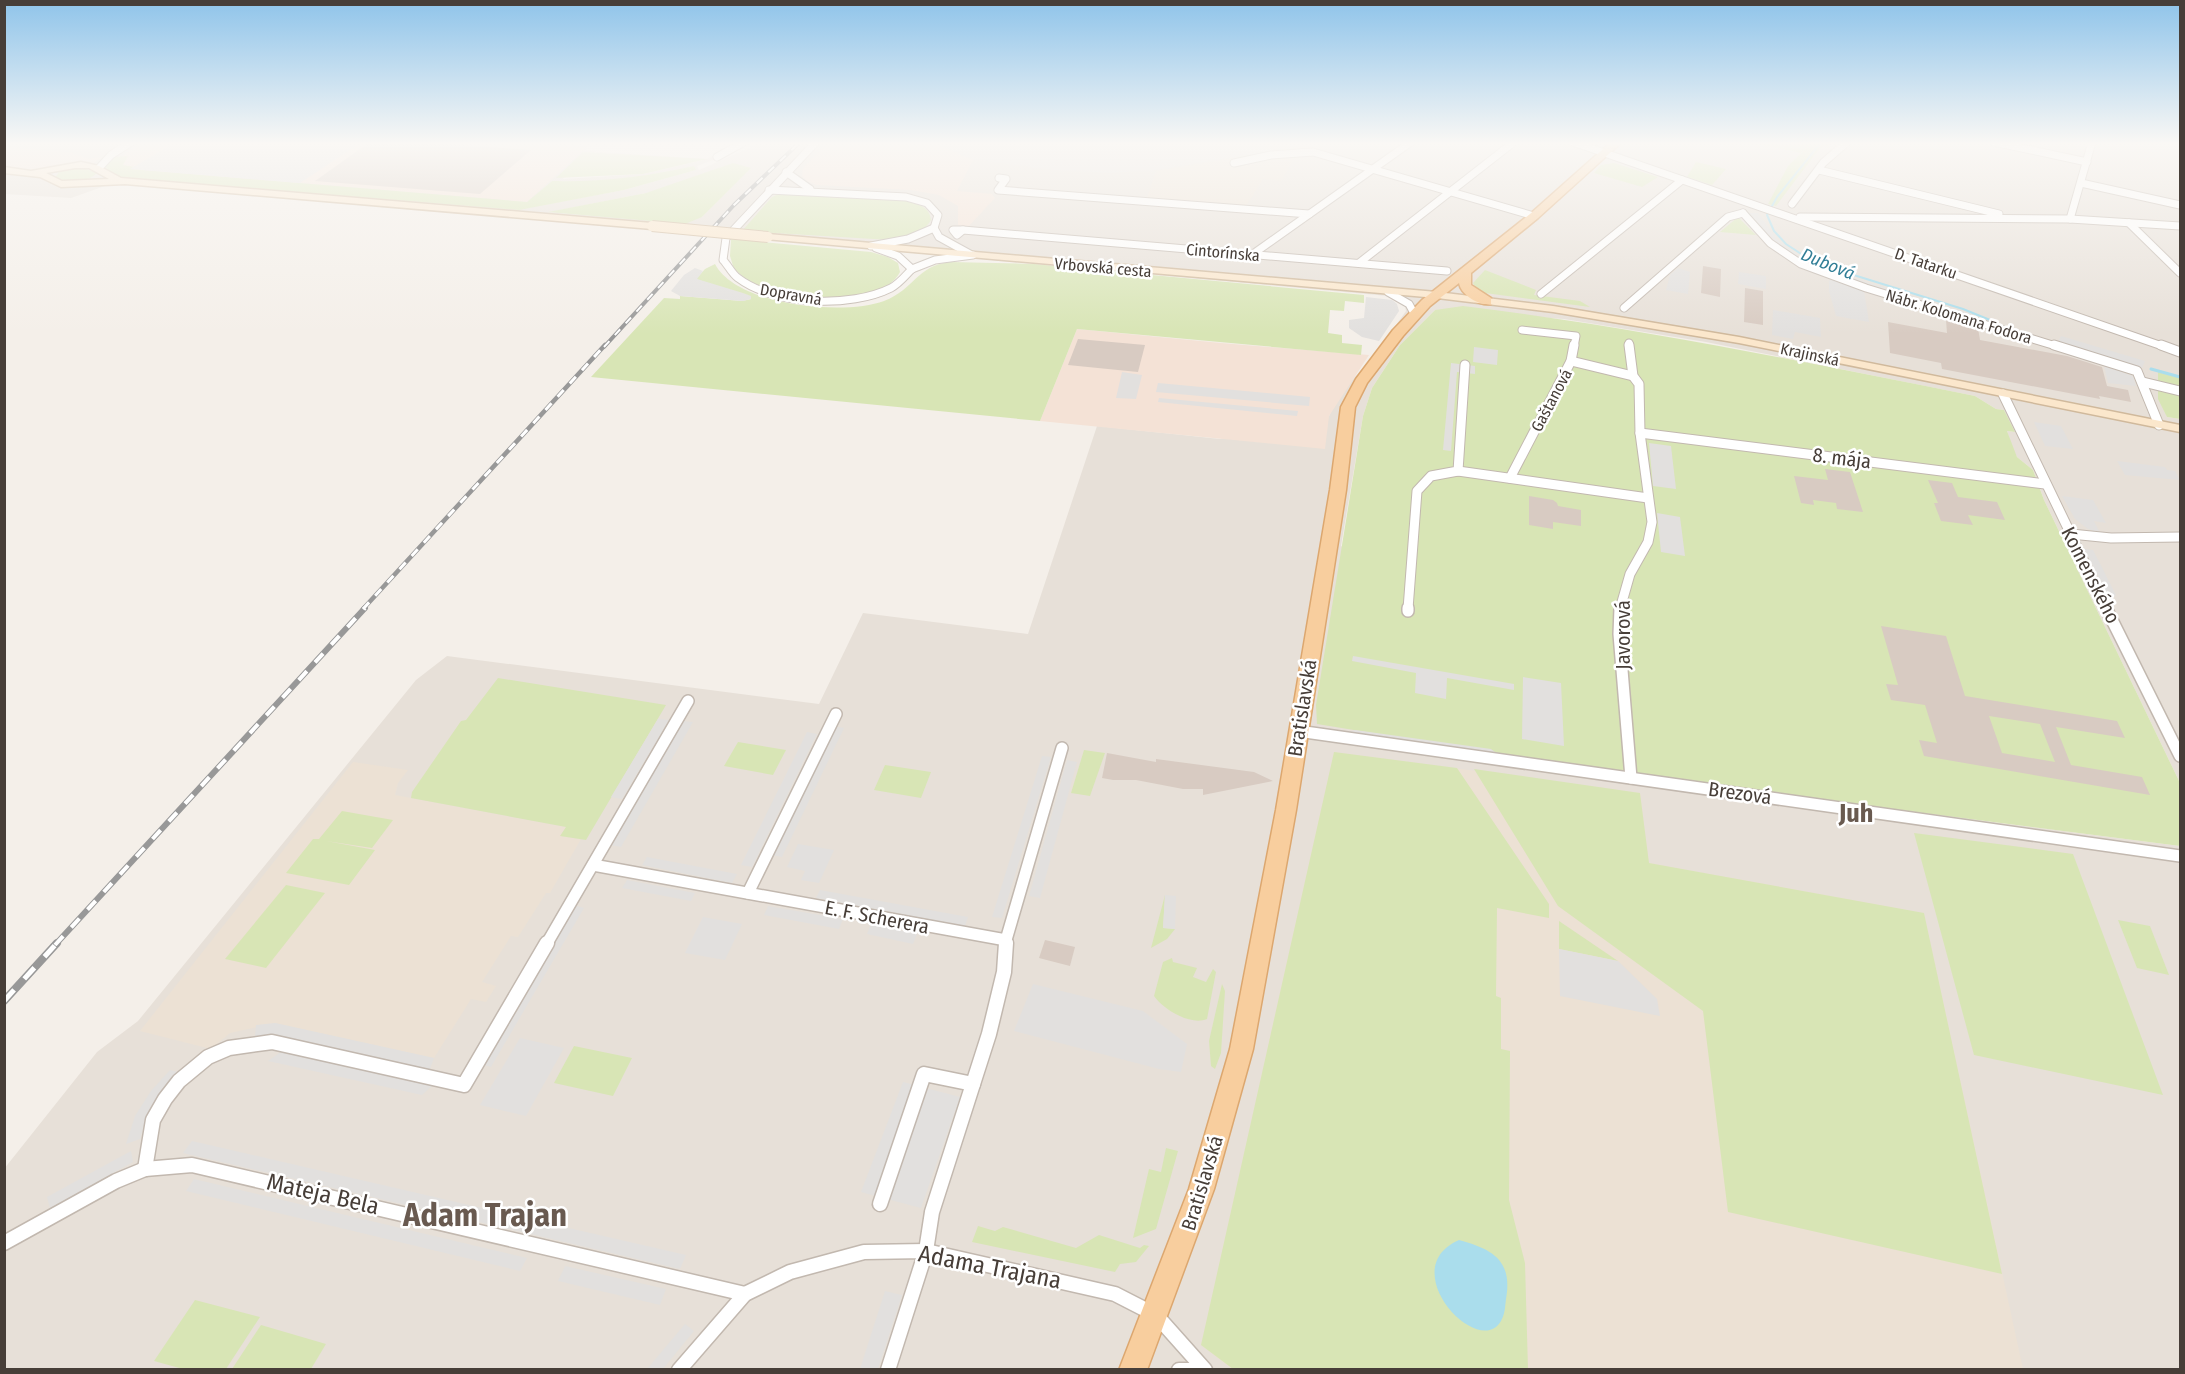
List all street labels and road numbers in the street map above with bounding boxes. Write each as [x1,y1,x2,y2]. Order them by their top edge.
street label: Cintorínska [1185,240,1261,265]
street label: D. Tatarku [1892,244,1960,283]
street label: Vrbovská cesta [1054,254,1152,281]
street label: Dopravná [759,280,823,309]
street label: Nábr. Kolomana Fodora [1884,285,2034,348]
street label: Krajinská [1779,339,1841,370]
street label: Gaštanová [1527,366,1576,435]
street label: 8. mája [1811,443,1873,473]
street label: Komenského [2056,523,2126,627]
street label: Javorová [1611,600,1635,670]
street label: Bratislavská [1282,658,1322,758]
street label: Brezová [1707,777,1773,809]
street label: E. F. Scherera [823,895,931,939]
street label: Bratislavská [1176,1133,1228,1233]
street label: Mateja Bela [264,1167,382,1221]
street label: Adama Trajana [916,1239,1064,1295]

